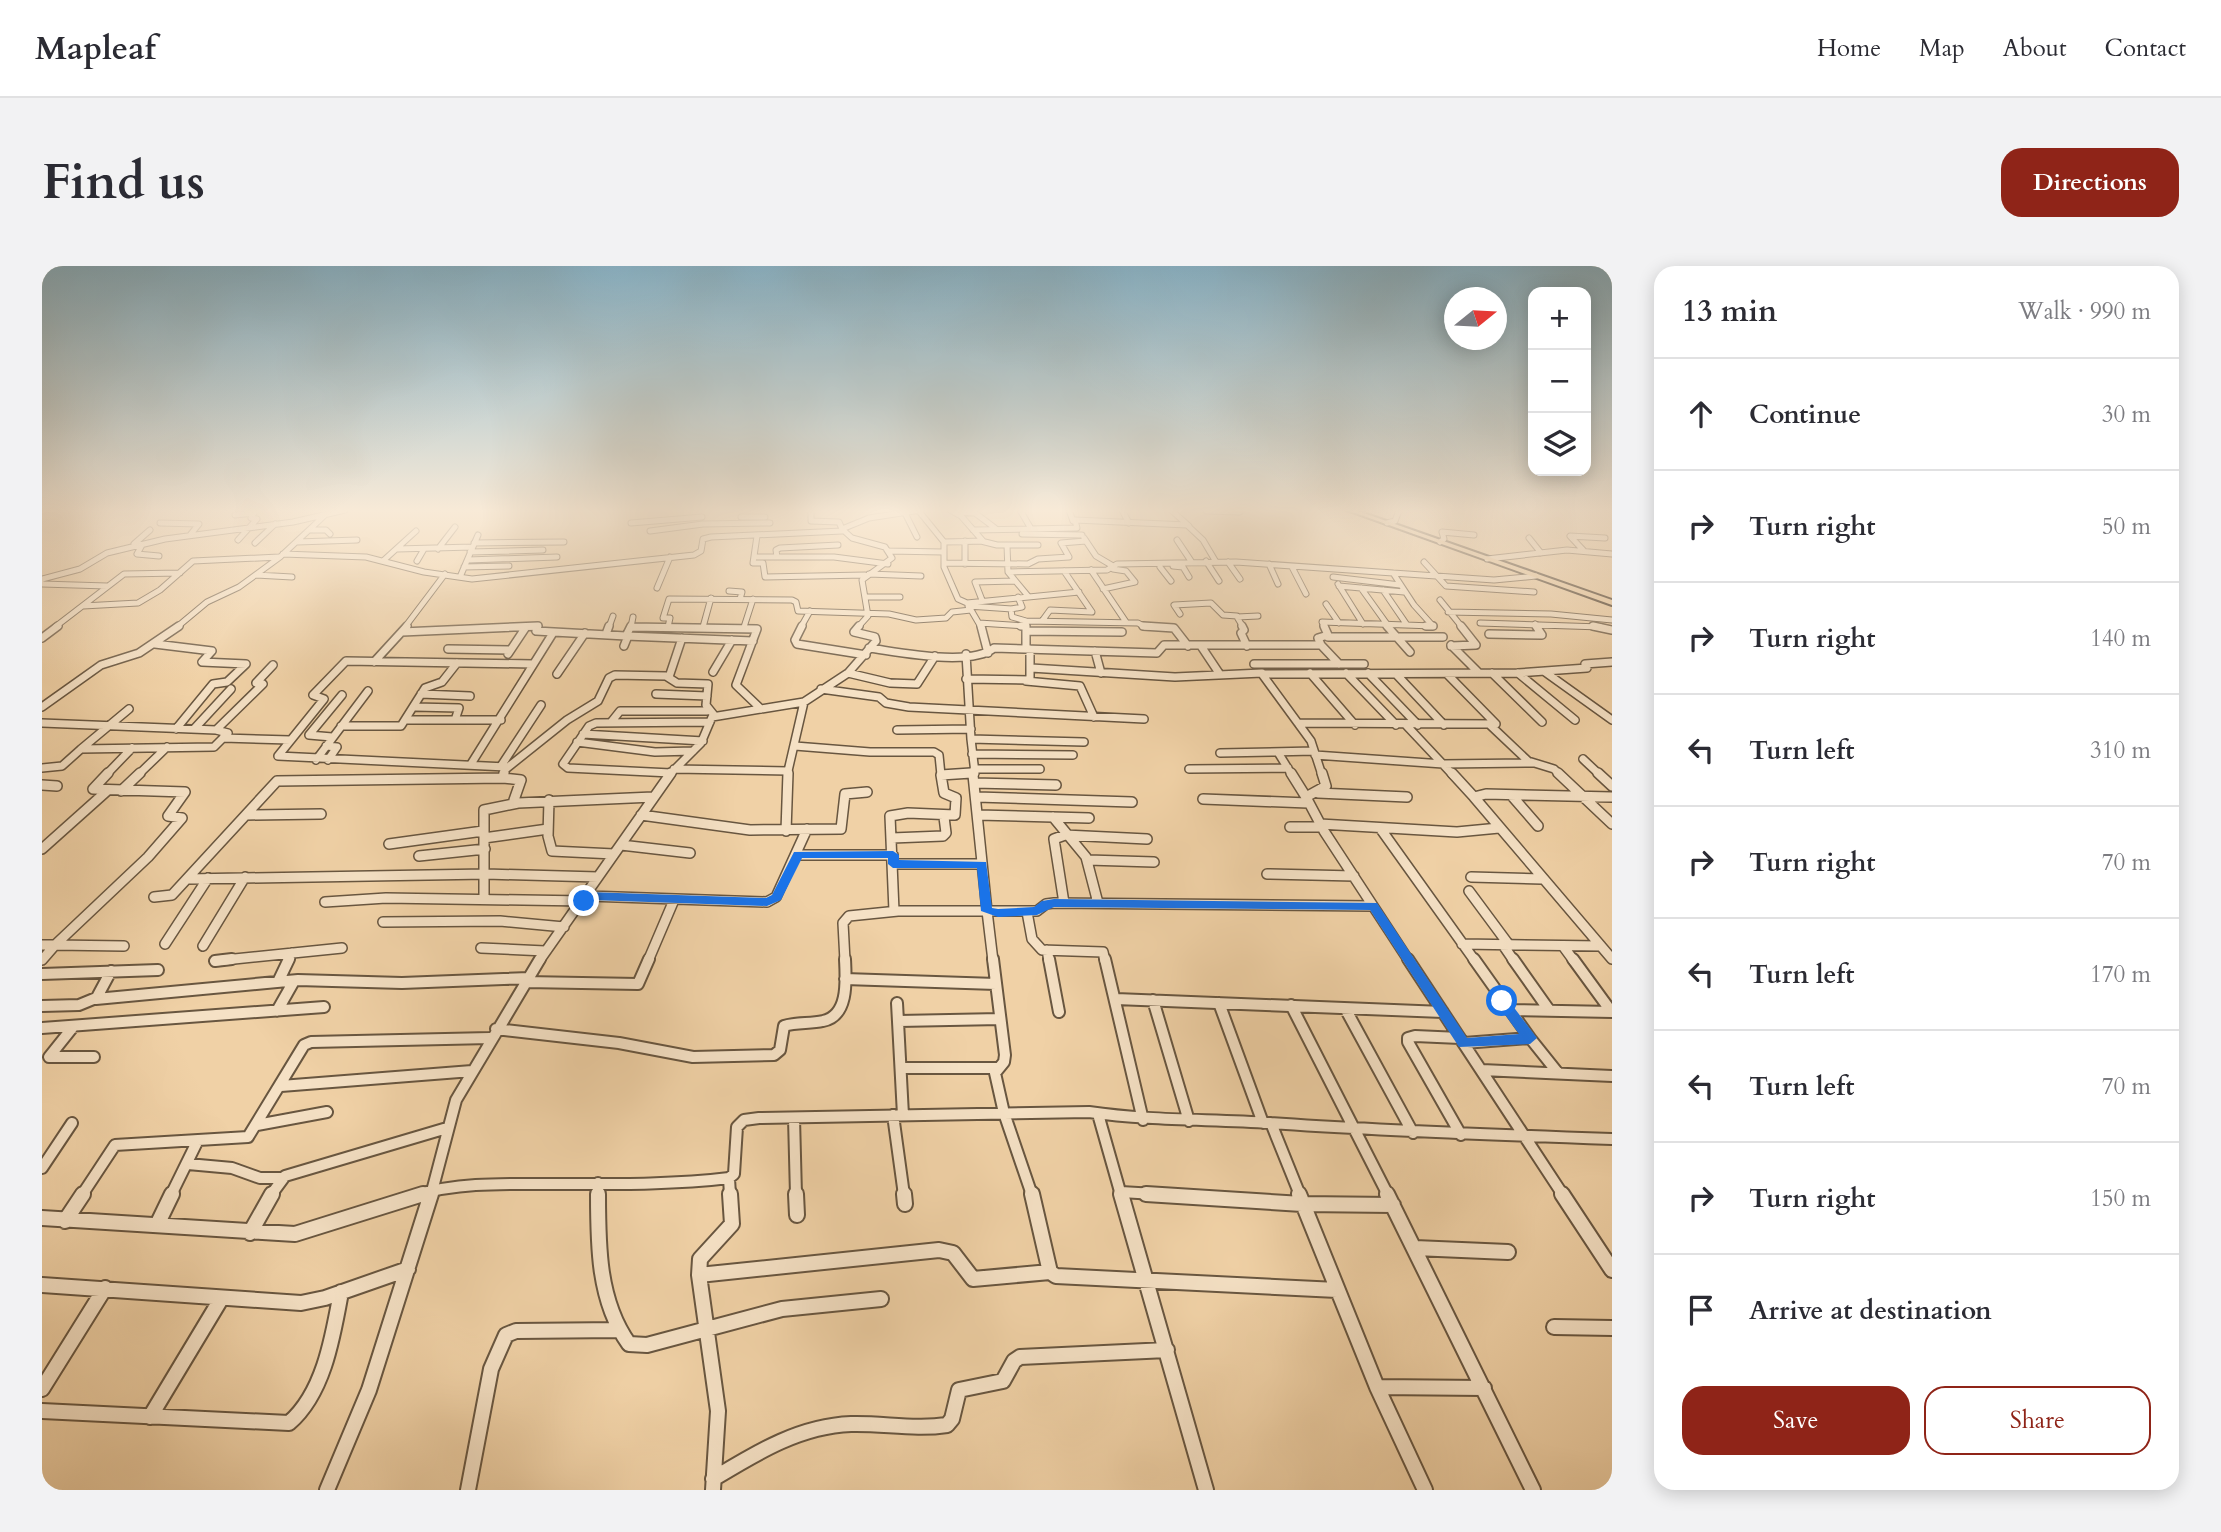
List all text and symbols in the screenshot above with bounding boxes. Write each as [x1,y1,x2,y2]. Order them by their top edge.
text: Mapleaf [35,26,156,71]
text: Home [1817,32,1881,65]
text: Map [1919,32,1965,65]
text: About [2003,32,2067,65]
text: Contact [2105,32,2186,65]
button: Directions [2001,148,2179,217]
text: Find us [42,149,205,216]
north arrow [1444,287,1507,350]
map controls [1528,287,1591,476]
button: + [1528,287,1591,350]
text: 13 min [1682,291,1777,332]
text: Walk · 990 m [2018,296,2151,327]
button: − [1528,350,1591,413]
icon: ahead [1682,395,1720,433]
text: Continue [1749,397,1861,432]
text: 30 m [2102,399,2151,430]
button: layers [1528,413,1591,476]
icon: right [1682,507,1720,545]
text: Turn right [1749,509,1876,544]
text: 50 m [2102,511,2151,542]
icon: right [1682,619,1720,657]
text: Turn right [1749,621,1876,656]
text: 140 m [2090,623,2151,654]
icon: left [1682,731,1720,769]
text: Turn left [1749,733,1854,768]
text: 310 m [2090,735,2151,766]
icon: right [1682,843,1720,881]
text: Turn right [1749,845,1876,880]
text: 70 m [2102,847,2151,878]
route end [568,885,599,916]
icon: left [1682,955,1720,993]
text: Turn left [1749,957,1854,992]
text: 170 m [2090,959,2151,990]
route start [1486,985,1517,1016]
icon: left [1682,1067,1720,1105]
text: Turn left [1749,1069,1854,1104]
text: 70 m [2102,1071,2151,1102]
icon: right [1682,1179,1720,1217]
text: Turn right [1749,1181,1876,1216]
text: 150 m [2090,1183,2151,1214]
icon: arrive [1682,1291,1720,1329]
text: Arrive at destination [1749,1293,1992,1328]
button: Save [1682,1386,1910,1455]
button: Share [1924,1386,2151,1455]

